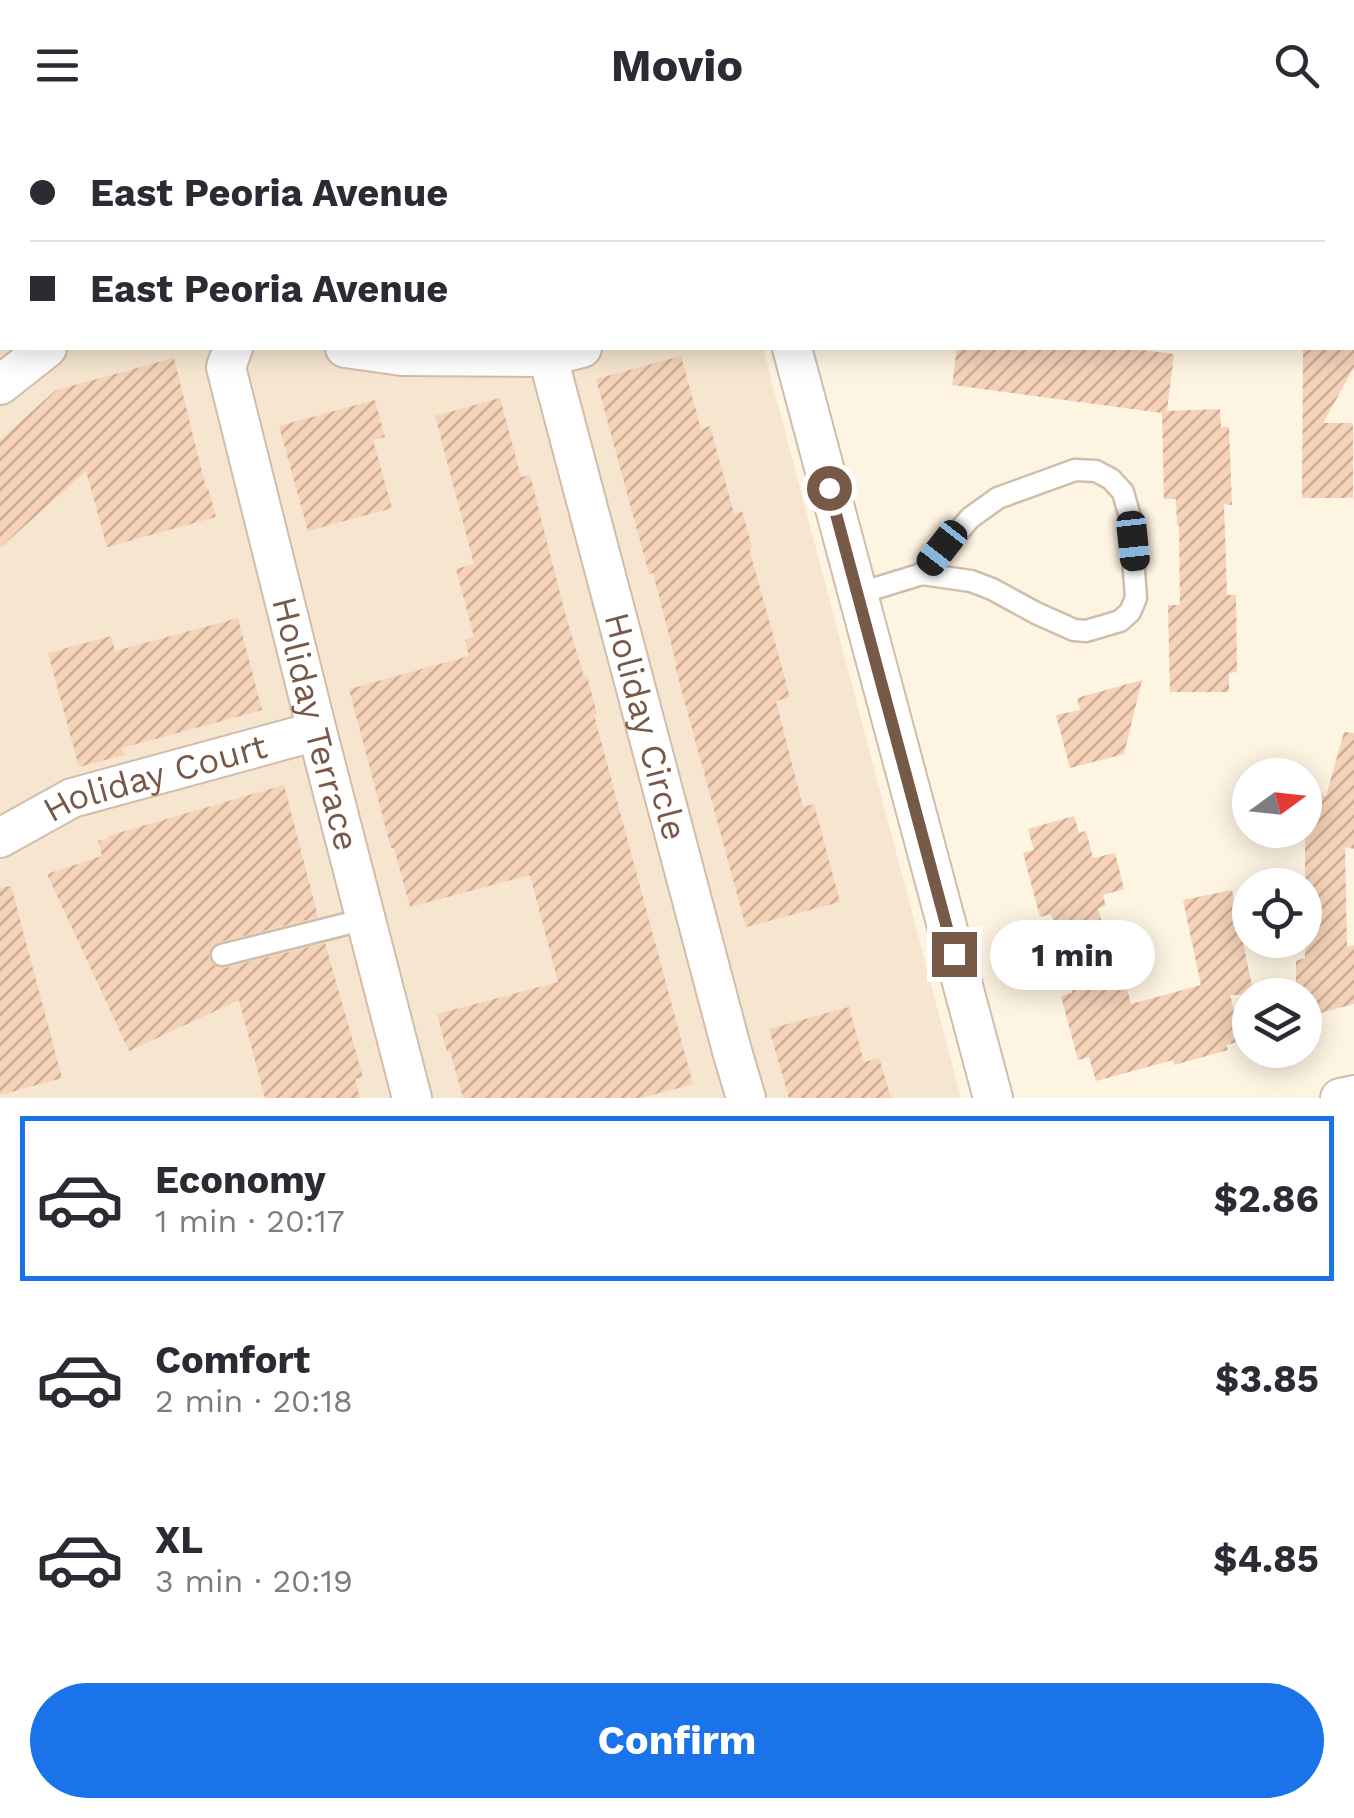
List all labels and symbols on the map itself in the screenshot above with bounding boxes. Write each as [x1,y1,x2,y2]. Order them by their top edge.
route start [807,466,852,511]
car [1115,510,1151,572]
car [912,515,972,581]
street label: Holiday Terrace [263,592,368,855]
street label: Holiday Circle [596,608,696,845]
street label: Holiday Court [36,725,272,831]
north arrow [1232,758,1322,848]
callout: 1 min [989,919,1154,989]
route end [932,932,977,977]

